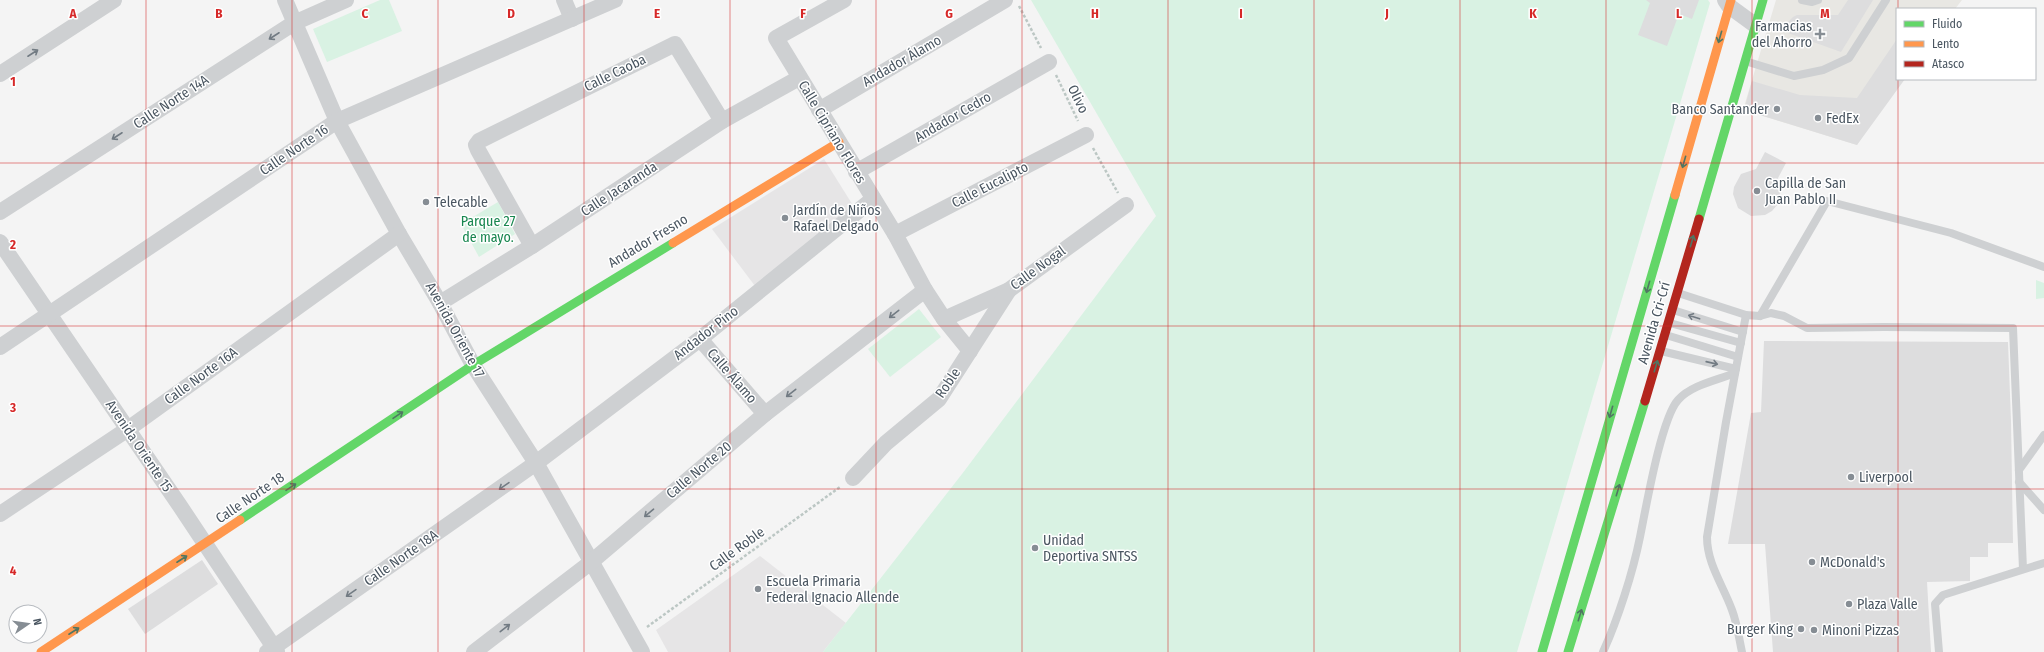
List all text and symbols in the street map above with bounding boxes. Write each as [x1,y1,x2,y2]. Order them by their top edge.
text: A [68,6,77,21]
text: B [215,6,223,21]
text: C [362,6,369,21]
text: D [507,6,515,21]
text: E [654,6,660,21]
text: F [800,6,806,21]
text: G [945,6,953,21]
text: H [1091,6,1099,21]
text: I [1239,6,1243,21]
text: J [1384,6,1389,21]
text: K [1529,6,1537,21]
text: L [1676,6,1682,21]
text: M [1820,6,1830,21]
legend [1896,8,2036,80]
text: Fluido [1932,17,1962,31]
place label: Farmacias del Ahorro [1752,18,1812,51]
marker: Farmacias del Ahorro [1815,29,1825,39]
street label: Andador Álamo [859,31,944,90]
one-way arrow [1716,31,1723,44]
one-way arrow [268,32,279,40]
text: Lento [1932,37,1959,51]
one-way arrow [27,49,38,57]
street label: Calle Caoba [581,51,649,95]
text: Atasco [1932,57,1964,71]
street label: Calle Norte 14A [130,71,212,133]
text: 1 [10,74,16,89]
street label: Calle Cipriano Flores [795,77,869,187]
street label: Olivo [1064,82,1092,116]
street label: Andador Cedro [912,88,994,146]
place label: Banco Santander [1672,101,1769,118]
marker: Banco Santander [1772,104,1782,114]
place label: FedEx [1826,110,1860,127]
marker: FedEx [1813,113,1823,123]
street label: Calle Norte 16 [257,121,332,179]
one-way arrow [111,133,123,141]
one-way arrow [1680,156,1687,169]
street label: Calle Jacaranda [578,158,661,220]
street label: Calle Eucalipto [949,158,1031,212]
place label: Capilla de San Juan Pablo II [1765,175,1846,208]
marker: Capilla de San Juan Pablo II [1752,186,1762,196]
place label: Telecable [434,194,488,211]
marker: Telecable [421,197,431,207]
place label: Jardín de Niños Rafael Delgado [793,202,881,235]
street label: Andador Fresno [605,211,691,271]
park label: Parque 27 de mayo. [461,213,516,246]
marker: Jardín de Niños Rafael Delgado [780,213,790,223]
one-way arrow [1689,235,1696,248]
text: 2 [9,237,16,252]
street label: Calle Nogal [1007,242,1069,294]
street label: Avenida Oriente 17 [422,279,488,381]
street label: Avenida Cri-Crí [1634,279,1674,366]
one-way arrow [1644,280,1651,293]
street label: Andador Pino [670,302,742,364]
one-way arrow [888,309,899,318]
one-way arrow [1688,313,1701,320]
street label: Calle Norte 16A [161,343,241,408]
street label: Calle Álamo [704,344,761,407]
one-way arrow [1705,359,1718,367]
one-way arrow [1653,360,1660,373]
street label: Roble [932,365,964,401]
one-way arrow [786,389,797,398]
street label: Avenida Oriente 15 [102,397,176,495]
text: 3 [9,400,16,415]
one-way arrow [1607,405,1614,418]
one-way arrow [393,410,404,419]
street label: Calle Norte 20 [663,438,735,502]
street label: Calle Norte 18 [212,469,288,527]
place label: Liverpool [1859,469,1913,486]
marker: Liverpool [1846,472,1856,482]
one-way arrow [498,482,509,490]
one-way arrow [285,483,296,491]
one-way arrow [1615,484,1622,497]
one-way arrow [643,508,654,517]
street label: Calle Roble [706,523,768,575]
street label: Calle Norte 18A [361,526,442,590]
place label: Unidad Deportiva SNTSS [1043,532,1137,565]
marker: Unidad Deportiva SNTSS [1030,543,1040,553]
place label: McDonald's [1820,554,1885,571]
one-way arrow [177,555,188,564]
marker: McDonald's [1807,557,1817,567]
text: 4 [10,563,17,578]
place label: Escuela Primaria Federal Ignacio Allende [766,573,899,606]
marker: Escuela Primaria Federal Ignacio Allende [753,584,763,594]
one-way arrow [346,589,357,597]
place label: Plaza Valle [1857,596,1918,613]
marker: Plaza Valle [1844,599,1854,609]
north arrow [8,604,48,644]
one-way arrow [1577,608,1584,621]
text: N [30,617,44,627]
place label: Burger King [1727,621,1793,638]
place label: Minoni Pizzas [1822,622,1899,639]
one-way arrow [499,624,510,632]
marker: Burger King [1796,624,1806,634]
marker: Minoni Pizzas [1809,625,1819,635]
one-way arrow [68,626,80,634]

